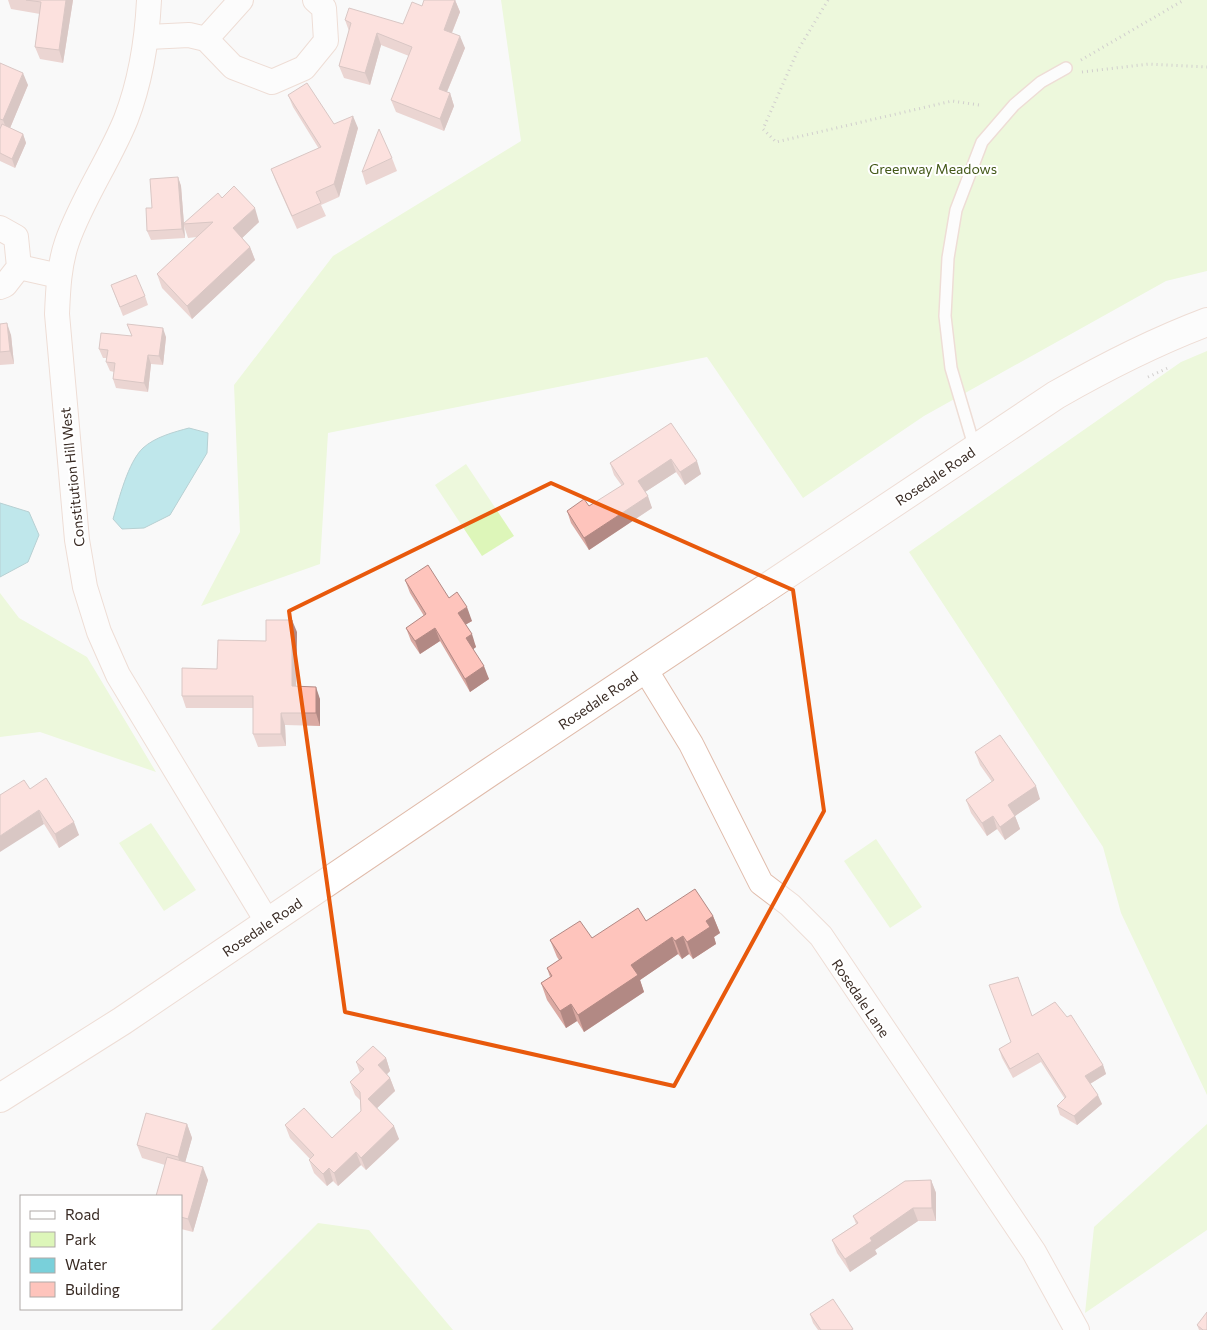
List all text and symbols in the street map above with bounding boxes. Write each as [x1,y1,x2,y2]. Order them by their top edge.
park label: Greenway Meadows [869,160,997,177]
street label: Constitution Hill West [56,406,88,548]
street label: Rosedale Road [892,443,978,509]
street label: Rosedale Road [555,667,641,733]
street label: Rosedale Road [219,894,305,960]
street label: Rosedale Lane [829,956,893,1040]
legend [20,1195,182,1310]
text: Road [65,1205,100,1223]
text: Park [65,1230,96,1248]
text: Water [65,1255,107,1273]
text: Building [65,1280,120,1298]

